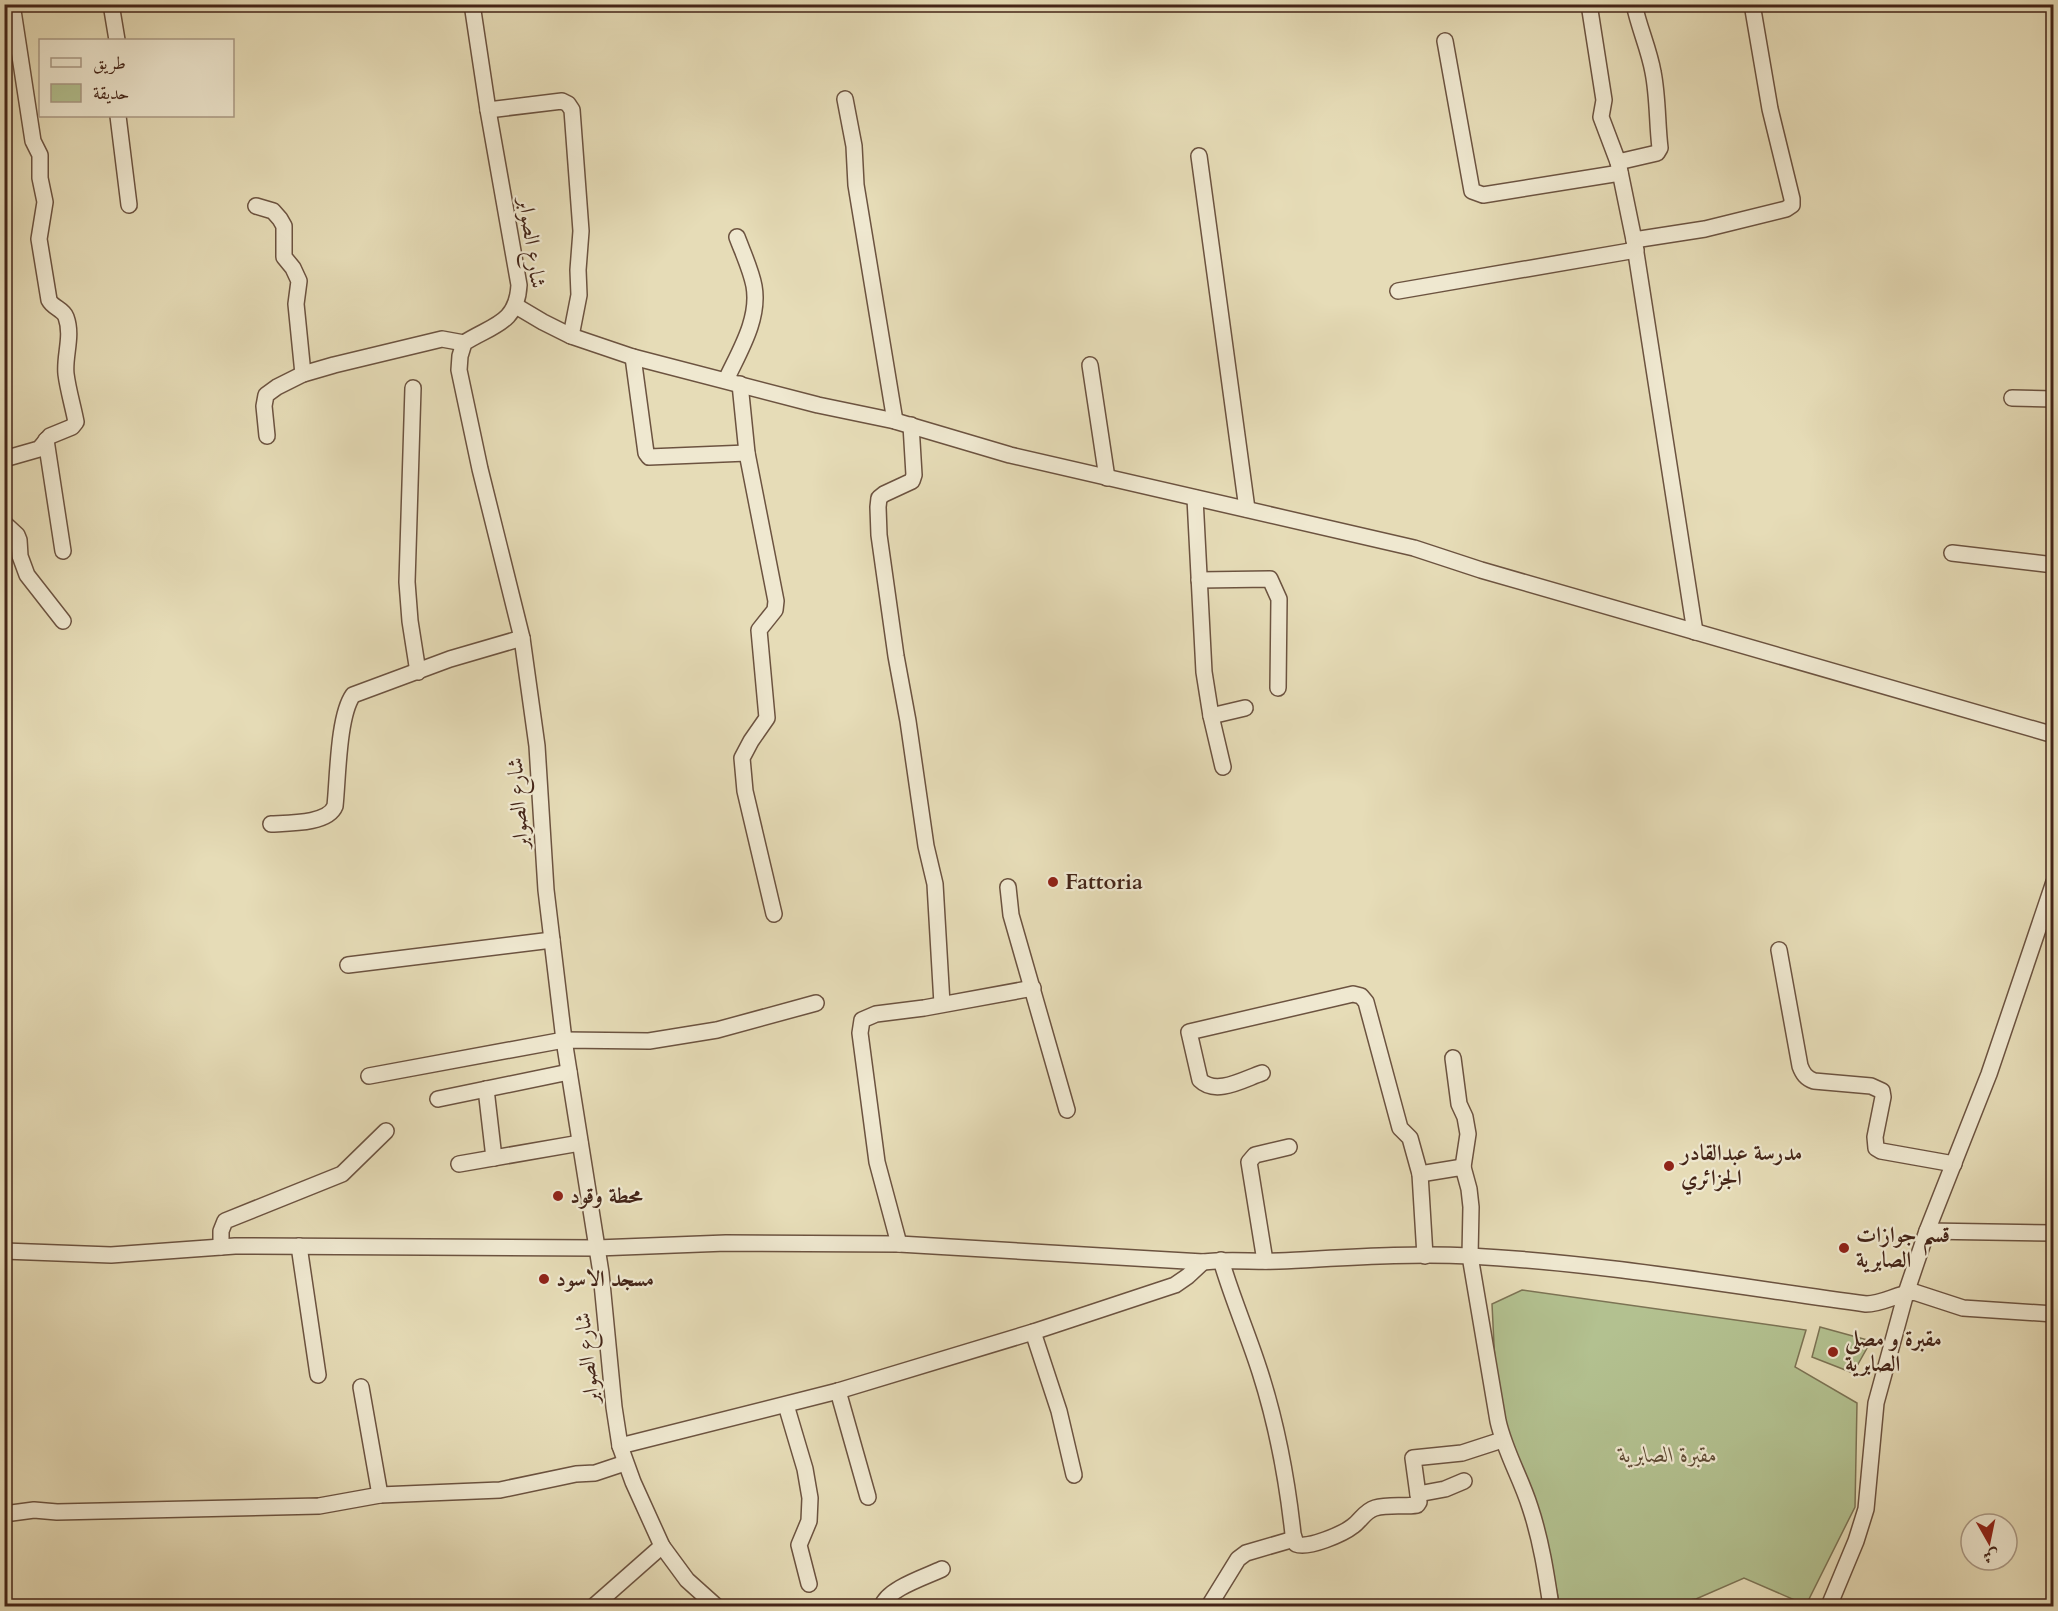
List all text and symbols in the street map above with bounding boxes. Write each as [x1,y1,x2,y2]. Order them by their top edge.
legend [39,39,234,117]
text: طريق [93,51,126,76]
text: حديقة [93,81,129,106]
street label: شارع الصوابر [508,194,553,291]
street label: شارع الصوابر [500,756,539,852]
place label: Fattoria [1065,867,1143,897]
marker: Fattoria [1046,875,1060,889]
place label: مدرسة عبدالقادر الجزائري [1678,1138,1802,1196]
marker: مدرسة عبدالقادر الجزائري [1662,1159,1676,1173]
place label: محطة وقود [570,1181,643,1211]
marker: محطة وقود [551,1189,565,1203]
place label: قسم جوازات الصابرية [1856,1220,1950,1275]
marker: قسم جوازات الصابرية [1837,1241,1851,1255]
place label: مسجد الاسود [556,1264,654,1294]
marker: مسجد الاسود [537,1272,551,1286]
street label: شارع الصوابر [567,1311,610,1407]
place label: مقبرة و مصلى الصابرية [1844,1324,1942,1379]
marker: مقبرة و مصلى الصابرية [1826,1345,1840,1359]
park label: مقبرة الصابرية [1617,1440,1717,1470]
north arrow [1959,1512,2019,1572]
text: ش [1982,1544,2001,1568]

